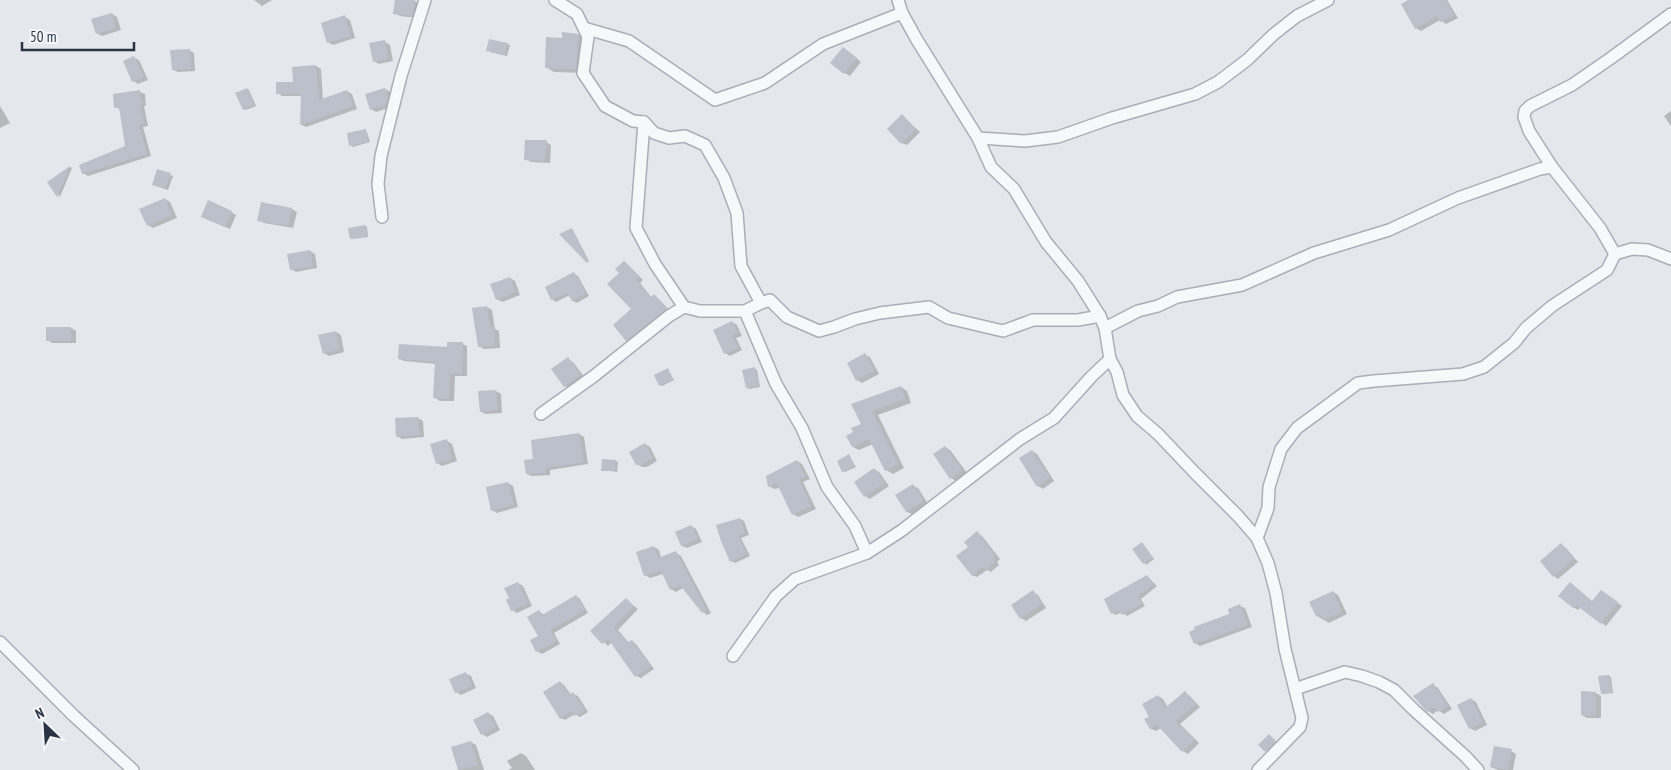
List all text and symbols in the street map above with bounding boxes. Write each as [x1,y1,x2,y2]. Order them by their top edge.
scale bar [22,20,135,52]
text: 50 m [30,27,56,46]
north arrow [20,700,70,750]
text: N [32,703,47,723]

